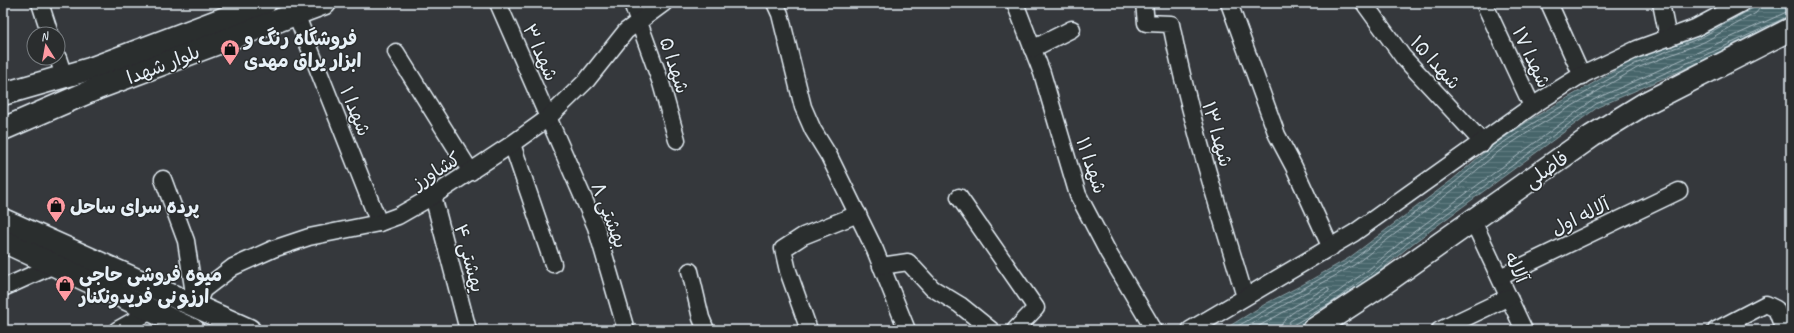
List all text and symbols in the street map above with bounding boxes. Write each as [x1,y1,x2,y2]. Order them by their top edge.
street label: شهدا ۳ [517,20,563,85]
street label: شهدا ۱۷ [1507,23,1556,92]
north arrow [26,26,66,66]
place label: فروشگاه رنگ و ابزار یراق مهدی [242,27,361,73]
text: N [39,28,51,44]
street label: شهدا ۱۵ [1405,31,1466,95]
street label: شهدا ۵ [654,34,694,96]
shop icon: فروشگاه رنگ و ابزار یراق مهدی [219,38,241,66]
street label: بلوار شهدا [123,40,203,90]
street label: شهدا ۱ [334,83,376,140]
street label: شهدا ۱۳ [1196,99,1238,170]
street label: شهدا ۱۱ [1070,134,1112,197]
street label: فاضلی [1520,146,1573,194]
street label: کشاورز [406,147,465,196]
street label: بهشتی ۸ [586,179,633,252]
street label: آلاله اول [1547,192,1615,241]
shop icon: پرده سرای ساحل [45,195,67,223]
place label: پرده سرای ساحل [70,195,200,219]
street label: یهشتی ۴ [448,221,490,295]
street label: آلاله [1499,248,1534,288]
place label: میوه فروشی حاجی ارزونی فریدونکنار [78,263,222,309]
shop icon: میوه فروشی حاجی ارزونی فریدونکنار [54,274,76,302]

